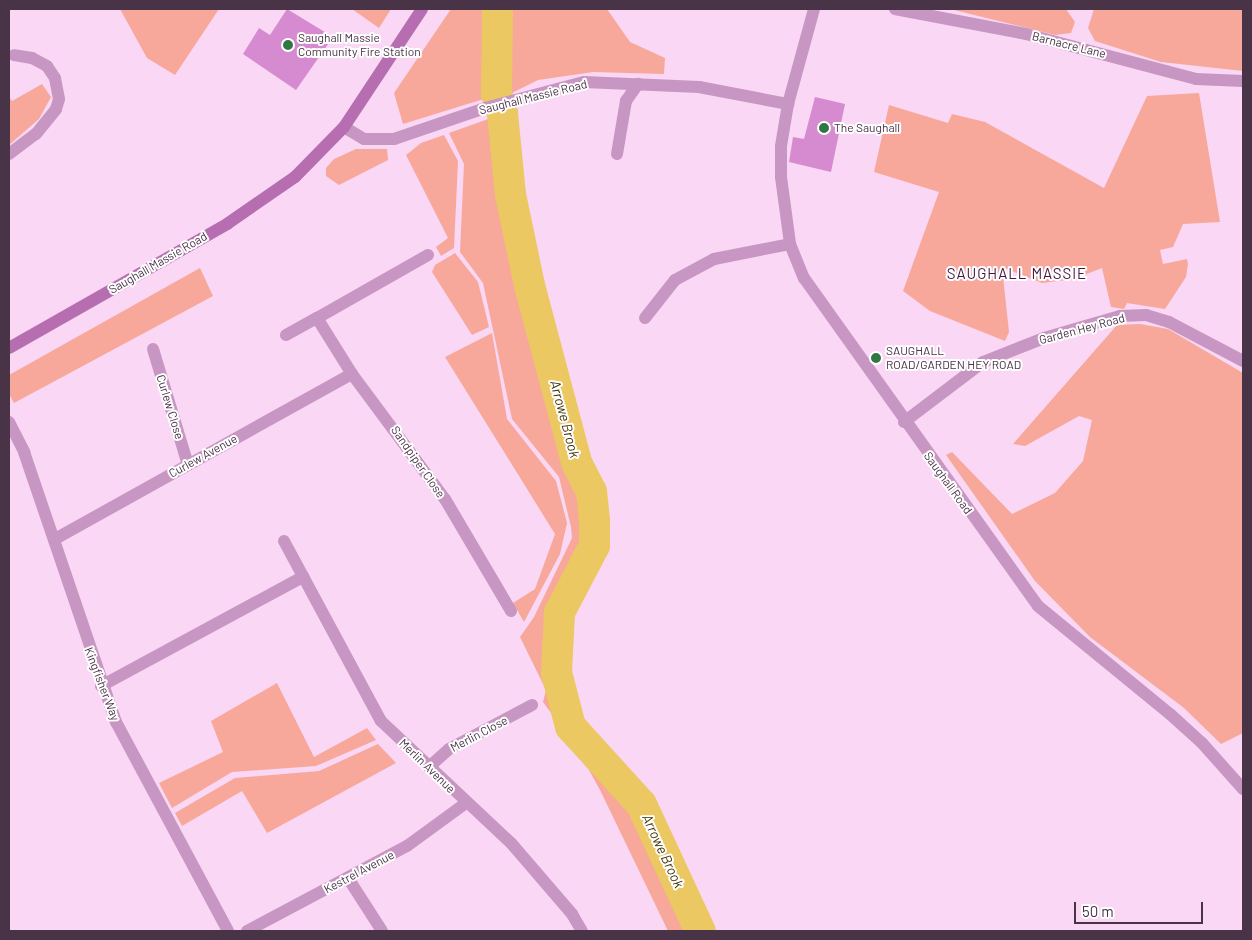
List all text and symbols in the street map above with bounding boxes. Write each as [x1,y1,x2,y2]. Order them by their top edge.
street label: Barnacre Lane [1031,29,1107,61]
place label: Saughall Massie Community Fire Station [298,31,421,59]
marker: Saughall Massie Community Fire Station [282,39,294,51]
street label: Saughall Massie Road [477,77,589,117]
place label: The Saughall [834,121,900,135]
marker: The Saughall [818,122,830,134]
street label: Saughall Massie Road [106,229,210,297]
district label: SAUGHALL MASSIE [945,265,1089,283]
street label: Garden Hey Road [1038,311,1126,347]
place label: SAUGHALL ROAD/GARDEN HEY ROAD [886,344,1021,372]
marker: SAUGHALL ROAD/GARDEN HEY ROAD [870,352,882,364]
street label: Curlew Close [153,373,187,441]
water label: Arrowe Brook [547,378,583,460]
street label: Sandpiper Close [388,423,448,501]
street label: Curlew Avenue [166,431,240,481]
street label: Saughall Road [921,449,975,517]
street label: Kingfisher Way [81,645,123,723]
street label: Merlin Close [448,713,510,755]
street label: Merlin Avenue [396,736,458,796]
water label: Arrowe Brook [639,811,687,891]
street label: Kestrel Avenue [321,847,397,897]
scale bar [1077,892,1206,924]
text: 50 m [1082,902,1114,920]

